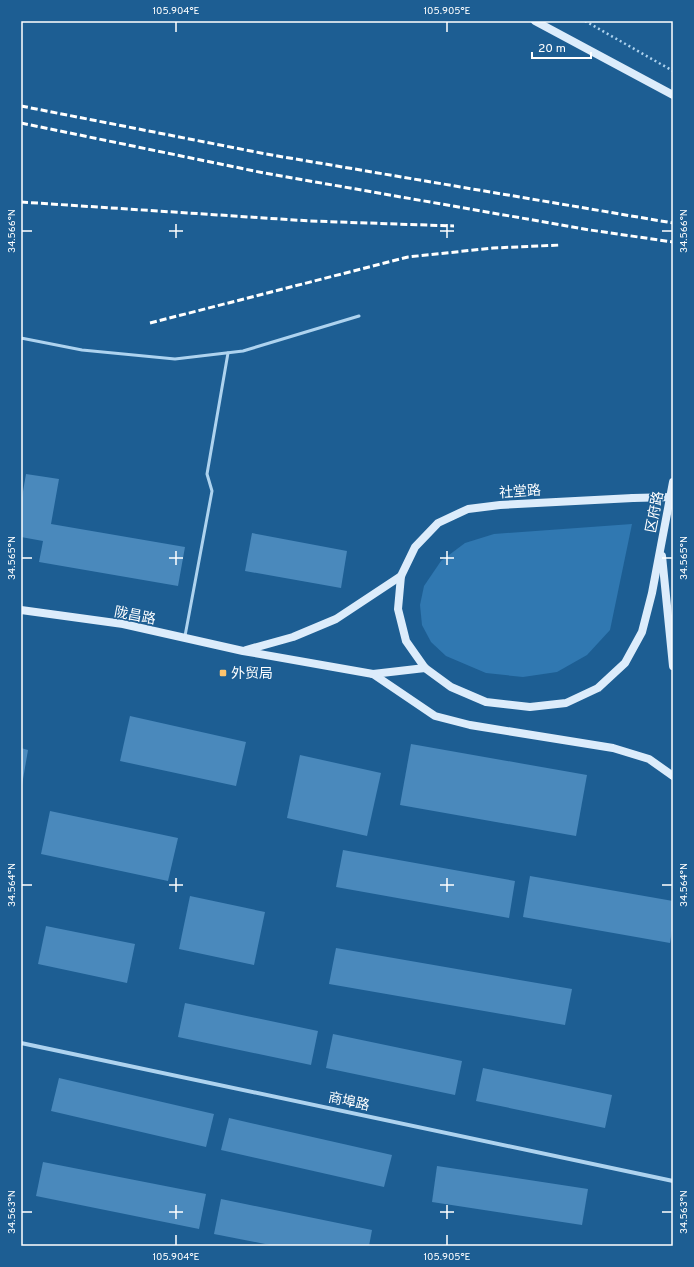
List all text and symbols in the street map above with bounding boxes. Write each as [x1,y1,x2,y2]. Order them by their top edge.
text: 105.904°E [152,5,200,18]
text: 105.905°E [423,5,471,18]
scale bar [532,34,591,60]
text: 20 m [538,41,566,57]
text: 34.566°N [6,209,19,253]
text: 34.566°N [678,209,691,253]
street label: 社堂路 [499,483,542,502]
street label: 区府路 [643,490,668,535]
text: 34.565°N [6,536,19,580]
text: 34.565°N [678,536,691,580]
street label: 陇昌路 [112,604,157,629]
place label: 外贸局 [231,665,273,683]
marker: 外贸局 [218,668,228,678]
text: 34.564°N [6,863,19,907]
text: 34.564°N [678,863,691,907]
street label: 商埠路 [326,1089,371,1115]
text: 34.563°N [6,1190,19,1234]
text: 34.563°N [678,1190,691,1234]
text: 105.904°E [152,1251,200,1264]
text: 105.905°E [423,1251,471,1264]

